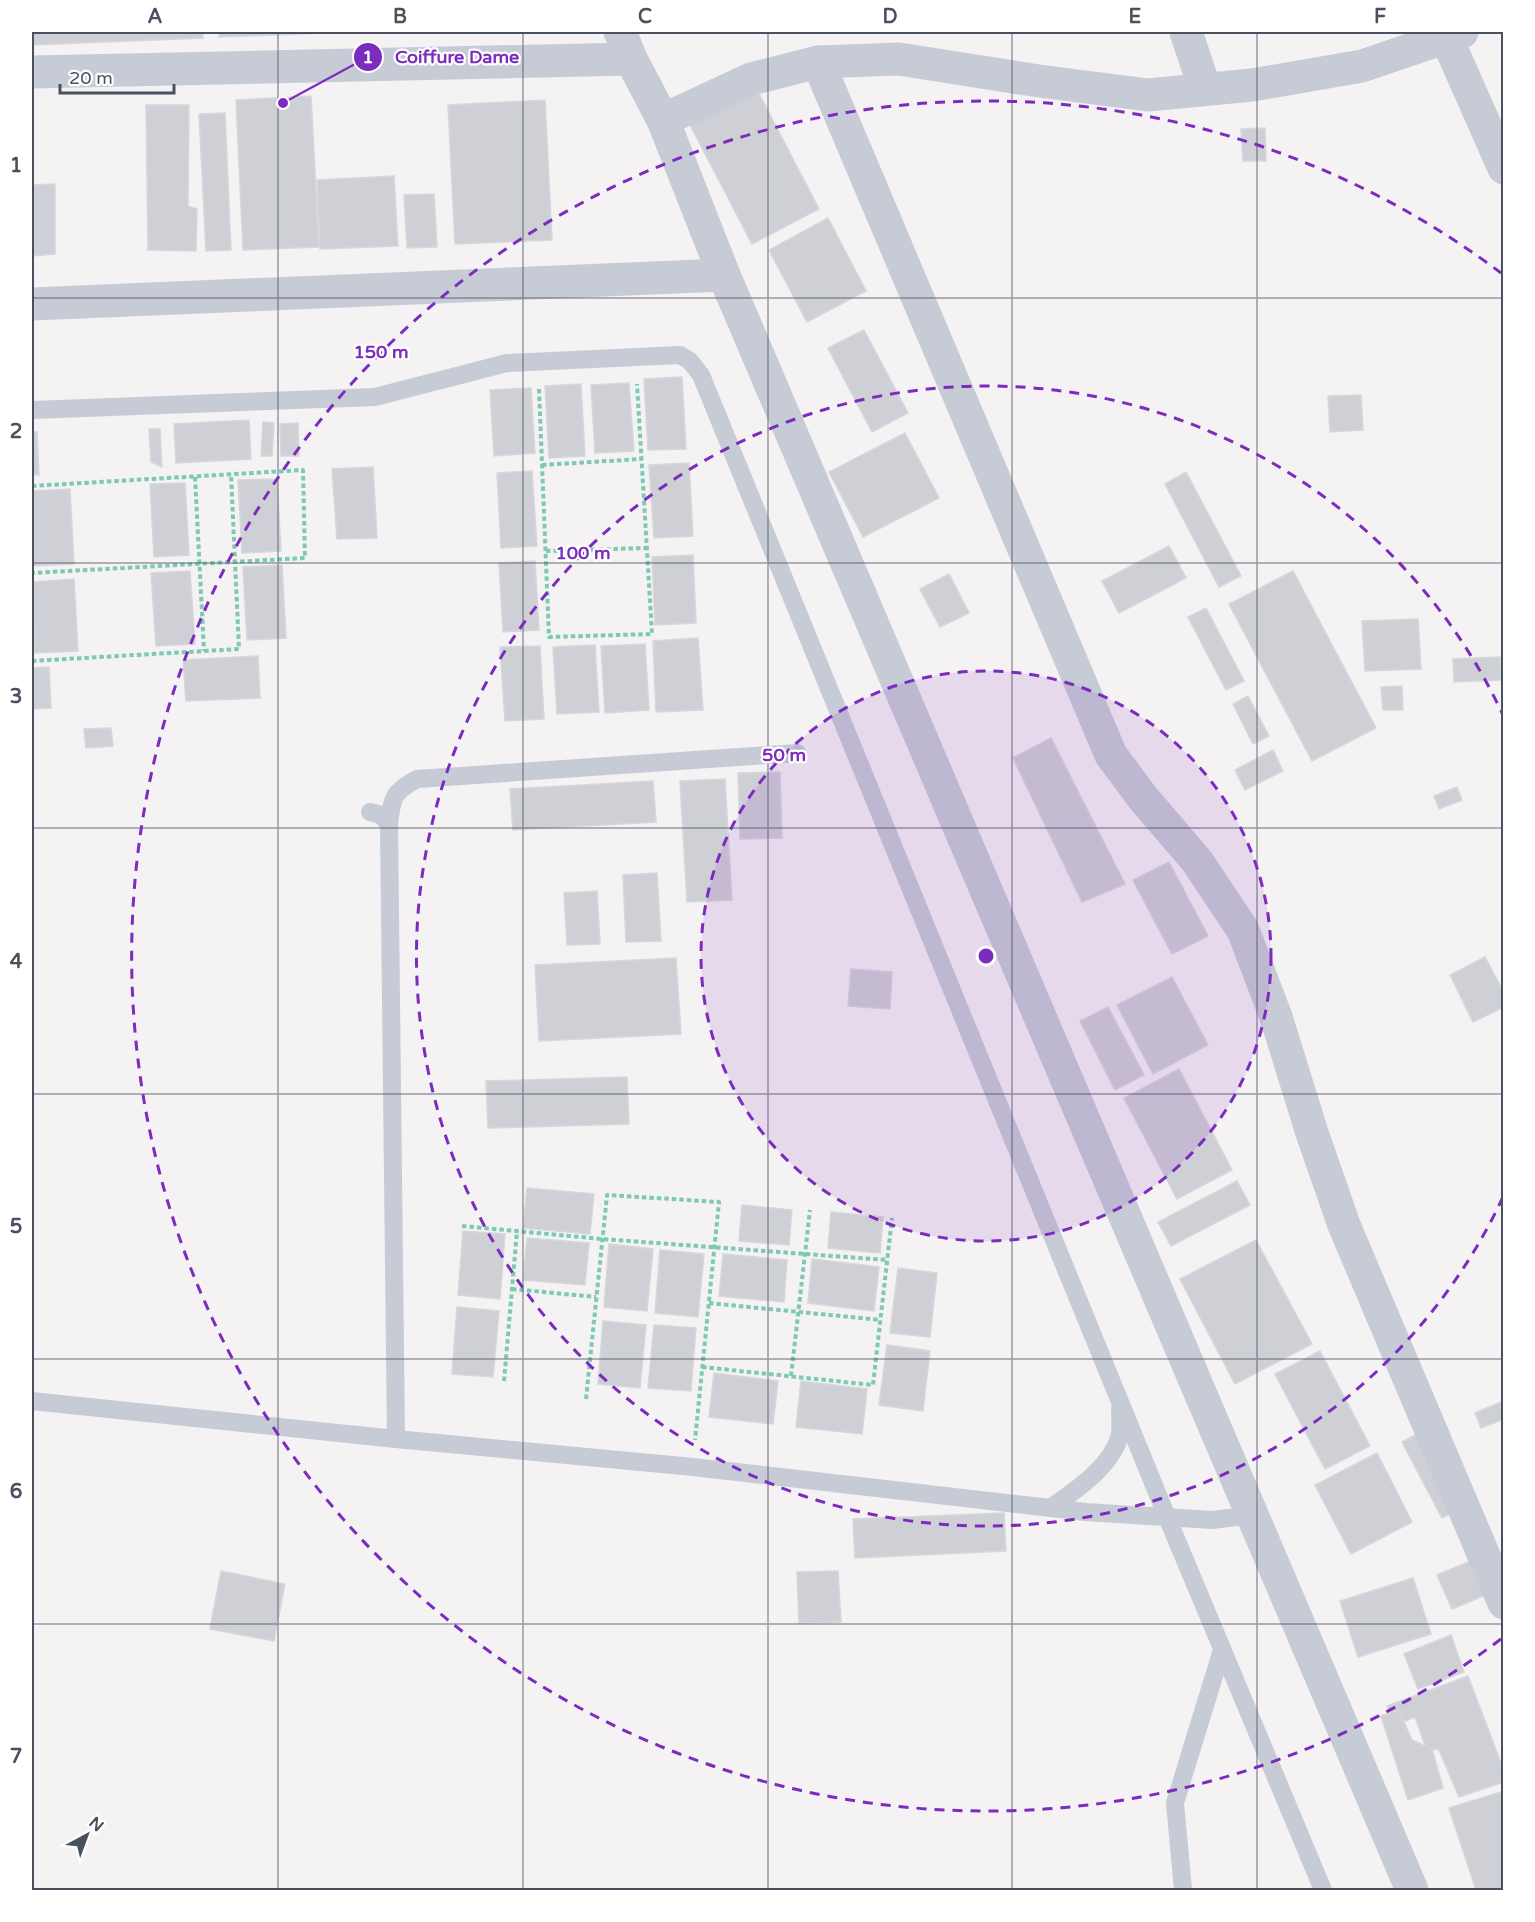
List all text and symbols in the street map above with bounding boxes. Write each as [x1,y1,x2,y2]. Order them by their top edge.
text: A [148,5,163,29]
text: B [393,5,407,29]
text: C [638,5,652,29]
text: D [882,5,898,29]
text: E [1129,5,1142,29]
text: F [1374,5,1386,29]
callout: Coiffure Dame [353,39,531,75]
text: 1 [362,46,374,68]
text: Coiffure Dame [395,46,519,68]
scale bar [60,57,174,95]
text: 20 m [69,67,113,89]
text: 1 [10,154,22,178]
text: 150 m [353,341,409,363]
text: 2 [10,420,22,444]
text: 100 m [555,542,611,564]
text: 3 [10,685,22,709]
text: 50 m [762,744,806,766]
centre of rings [976,946,996,966]
text: 4 [10,950,23,974]
text: 5 [10,1215,22,1239]
text: 6 [10,1480,22,1504]
text: 7 [10,1745,22,1769]
north arrow [57,1805,117,1865]
text: N [85,1813,108,1836]

